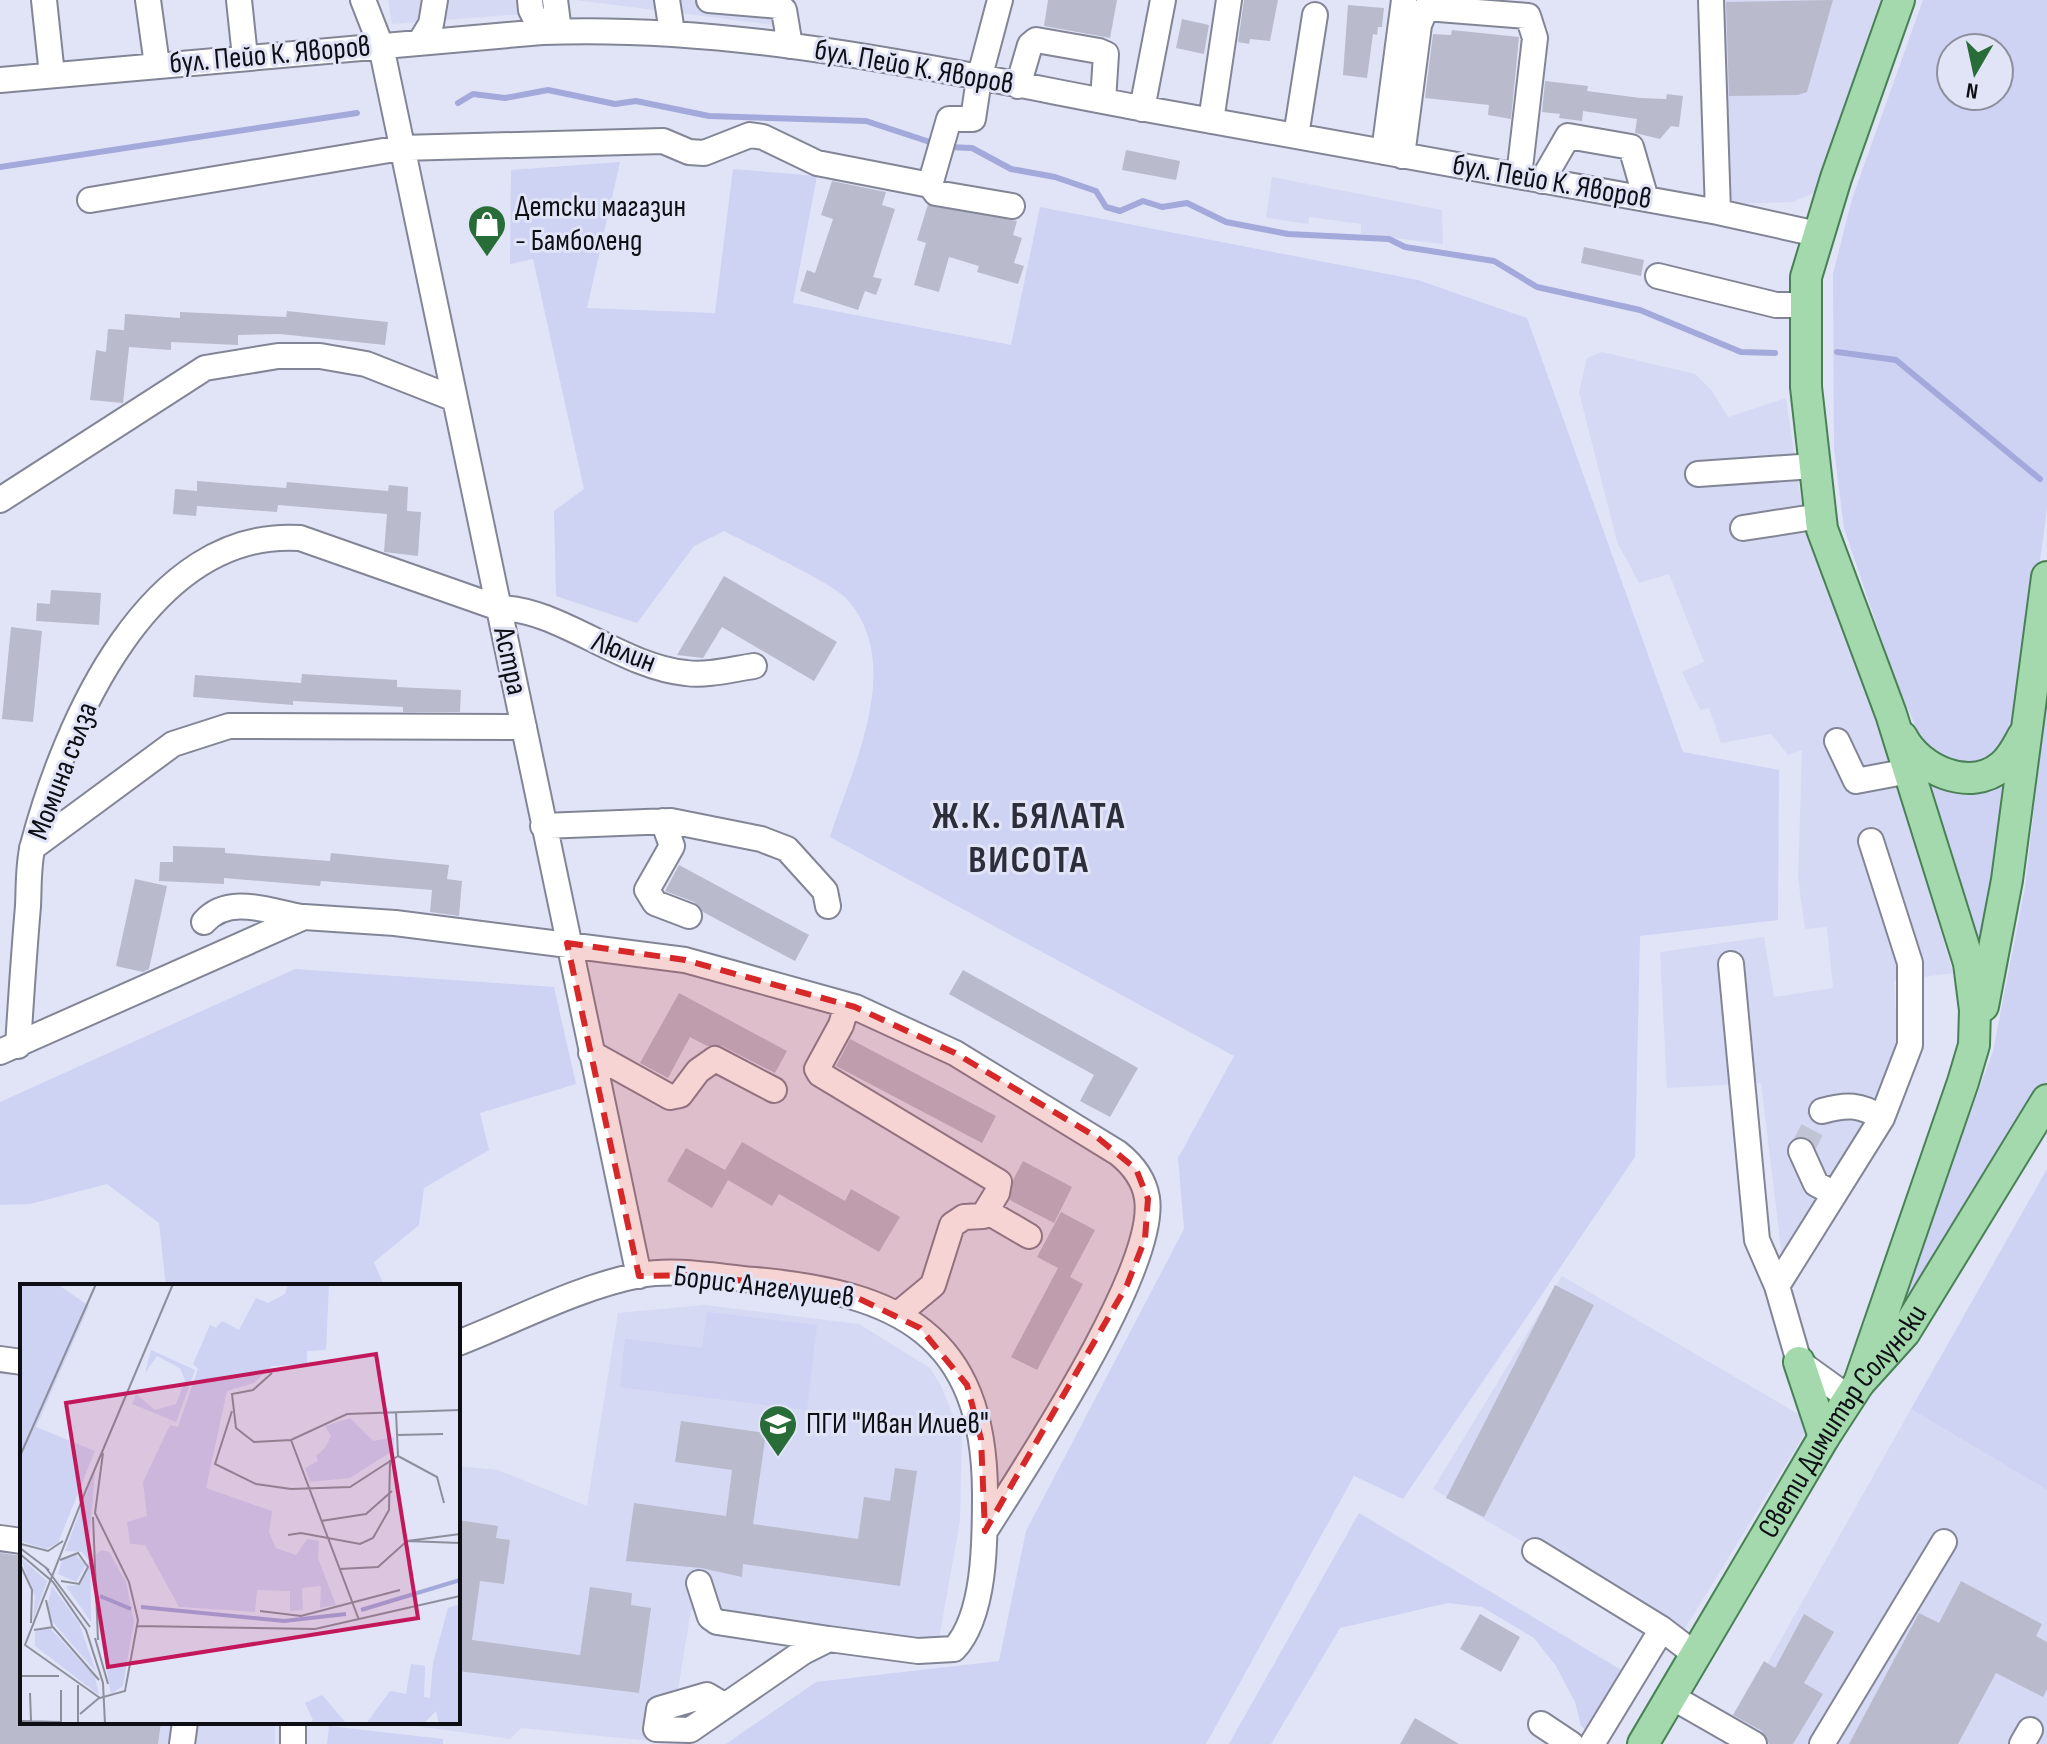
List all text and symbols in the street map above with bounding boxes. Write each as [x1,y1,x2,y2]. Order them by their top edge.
street label: бул. Пейо К. Яворов [168,28,372,82]
street label: бул. Пейо К. Яворов [812,32,1016,102]
north arrow [1935,32,2015,112]
text: N [1964,76,1980,105]
street label: бул. Пейо К. Яворов [1450,147,1654,217]
place label: Детски магазин - Бамболенд [515,189,686,259]
shop icon: Детски магазин - Бамболенд [466,203,508,258]
street label: Астра [485,623,535,698]
street label: Люлин [586,623,661,681]
street label: Момина сълза [20,697,106,845]
district label: Ж.К. БЯЛАТА ВИСОТА [932,794,1126,883]
street label: Борис Ангелушев [672,1258,856,1316]
inset map [20,1284,460,1724]
street label: Свети Димитър Солунски [1750,1298,1935,1545]
school or university icon: ПГИ "Иван Илиев" [757,1403,799,1458]
place label: ПГИ "Иван Илиев" [806,1406,989,1442]

